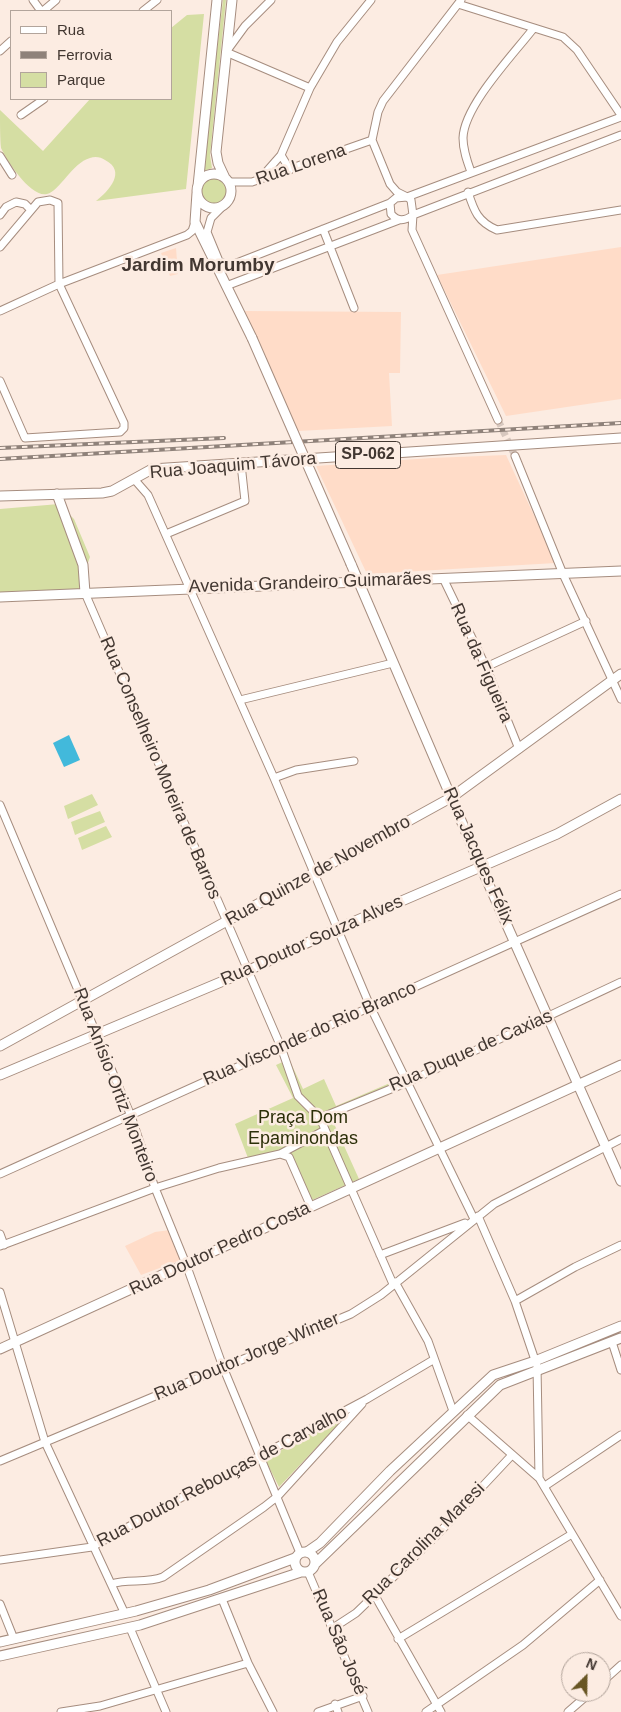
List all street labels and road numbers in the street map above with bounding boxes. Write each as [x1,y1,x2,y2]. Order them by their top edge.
street label: Rua Lorena [253,139,349,191]
road number: SP-062 [336,442,400,468]
street label: Rua Joaquim Távora [149,448,317,484]
street label: Avenida Grandeiro Guimarães [188,568,432,598]
street label: Rua da Figueira [445,600,517,726]
street label: Rua Conselheiro Moreira de Barros [95,633,225,903]
street label: Rua Jacques Félix [438,784,518,928]
street label: Rua Quinze de Novembro [222,811,414,931]
street label: Rua Doutor Souza Alves [218,891,406,991]
street label: Rua Visconde do Rio Branco [200,977,420,1091]
street label: Rua Anísio Ortiz Monteiro [68,985,162,1185]
street label: Rua Duque de Caxias [386,1005,556,1097]
street label: Rua Doutor Pedro Costa [126,1198,314,1300]
street label: Rua Doutor Jorge Winter [151,1308,343,1406]
street label: Rua Doutor Rebouças de Carvalho [93,1402,351,1552]
street label: Rua Carolina Maresi [358,1478,490,1610]
street label: Rua São José [307,1586,371,1698]

